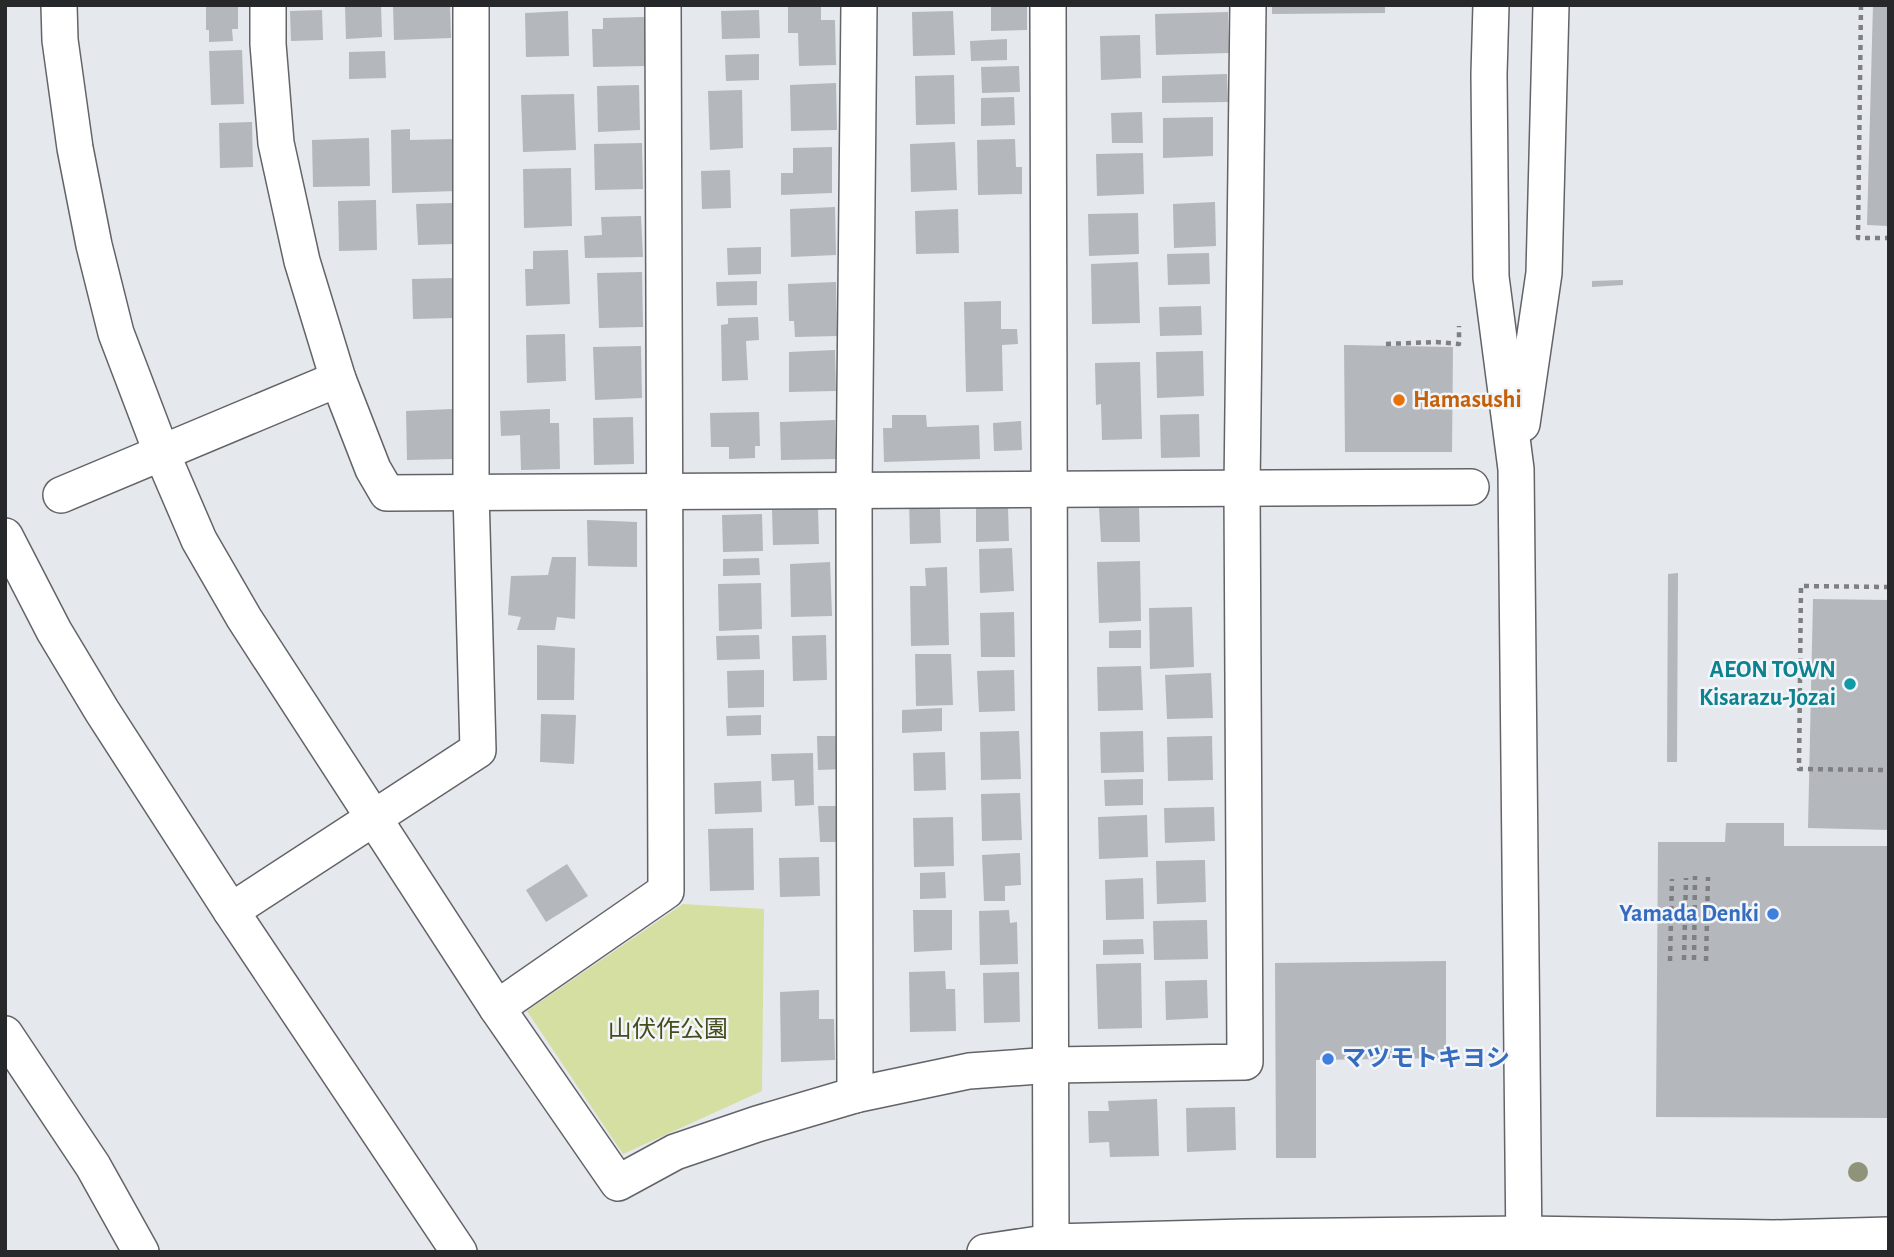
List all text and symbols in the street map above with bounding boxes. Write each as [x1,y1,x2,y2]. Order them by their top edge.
place label: Hamasushi [1413,388,1522,412]
marker: Hamasushi [1391,392,1407,408]
place label: AEON TOWN Kisarazu-Jozai [1699,658,1836,710]
marker: AEON TOWN Kisarazu-Jozai [1842,676,1858,692]
place label: Yamada Denki [1619,902,1759,926]
marker: Yamada Denki [1765,906,1781,922]
park label: 山伏作公園 [608,1016,728,1042]
place label: マツモトキヨシ [1342,1046,1510,1071]
marker: マツモトキヨシ [1320,1051,1336,1067]

